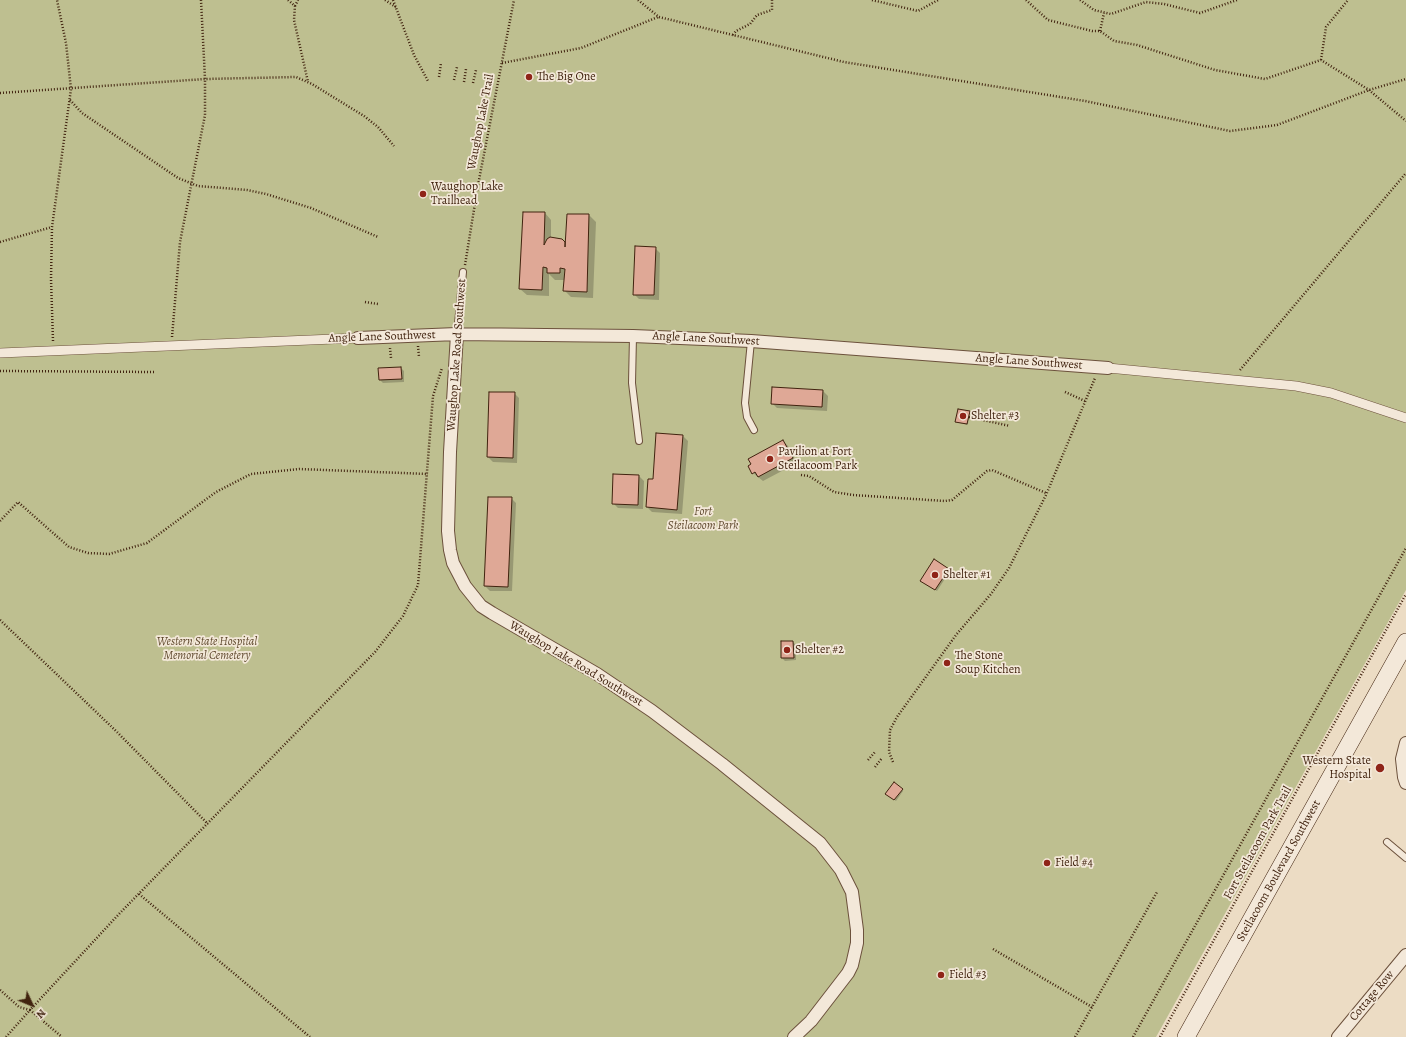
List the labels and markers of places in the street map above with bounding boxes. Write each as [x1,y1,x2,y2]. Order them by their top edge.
place label: The Big One [537,70,596,84]
marker: The Big One [524,72,534,82]
place label: Waughop Lake Trailhead [431,180,503,208]
marker: Waughop Lake Trailhead [418,189,428,199]
place label: Shelter #3 [971,409,1019,423]
marker: Shelter #3 [958,411,968,421]
place label: Pavilion at Fort Steilacoom Park [778,445,857,473]
marker: Pavilion at Fort Steilacoom Park [765,454,775,464]
place label: Shelter #1 [943,568,990,582]
marker: Shelter #1 [930,570,940,580]
place label: Shelter #2 [795,643,844,657]
marker: Shelter #2 [782,645,792,655]
place label: The Stone Soup Kitchen [955,649,1021,677]
marker: The Stone Soup Kitchen [942,658,952,668]
place label: Western State Hospital [1302,754,1371,782]
marker: Western State Hospital [1374,762,1386,774]
place label: Field #4 [1055,856,1093,870]
marker: Field #4 [1042,858,1052,868]
place label: Field #3 [949,968,986,982]
marker: Field #3 [936,970,946,980]

